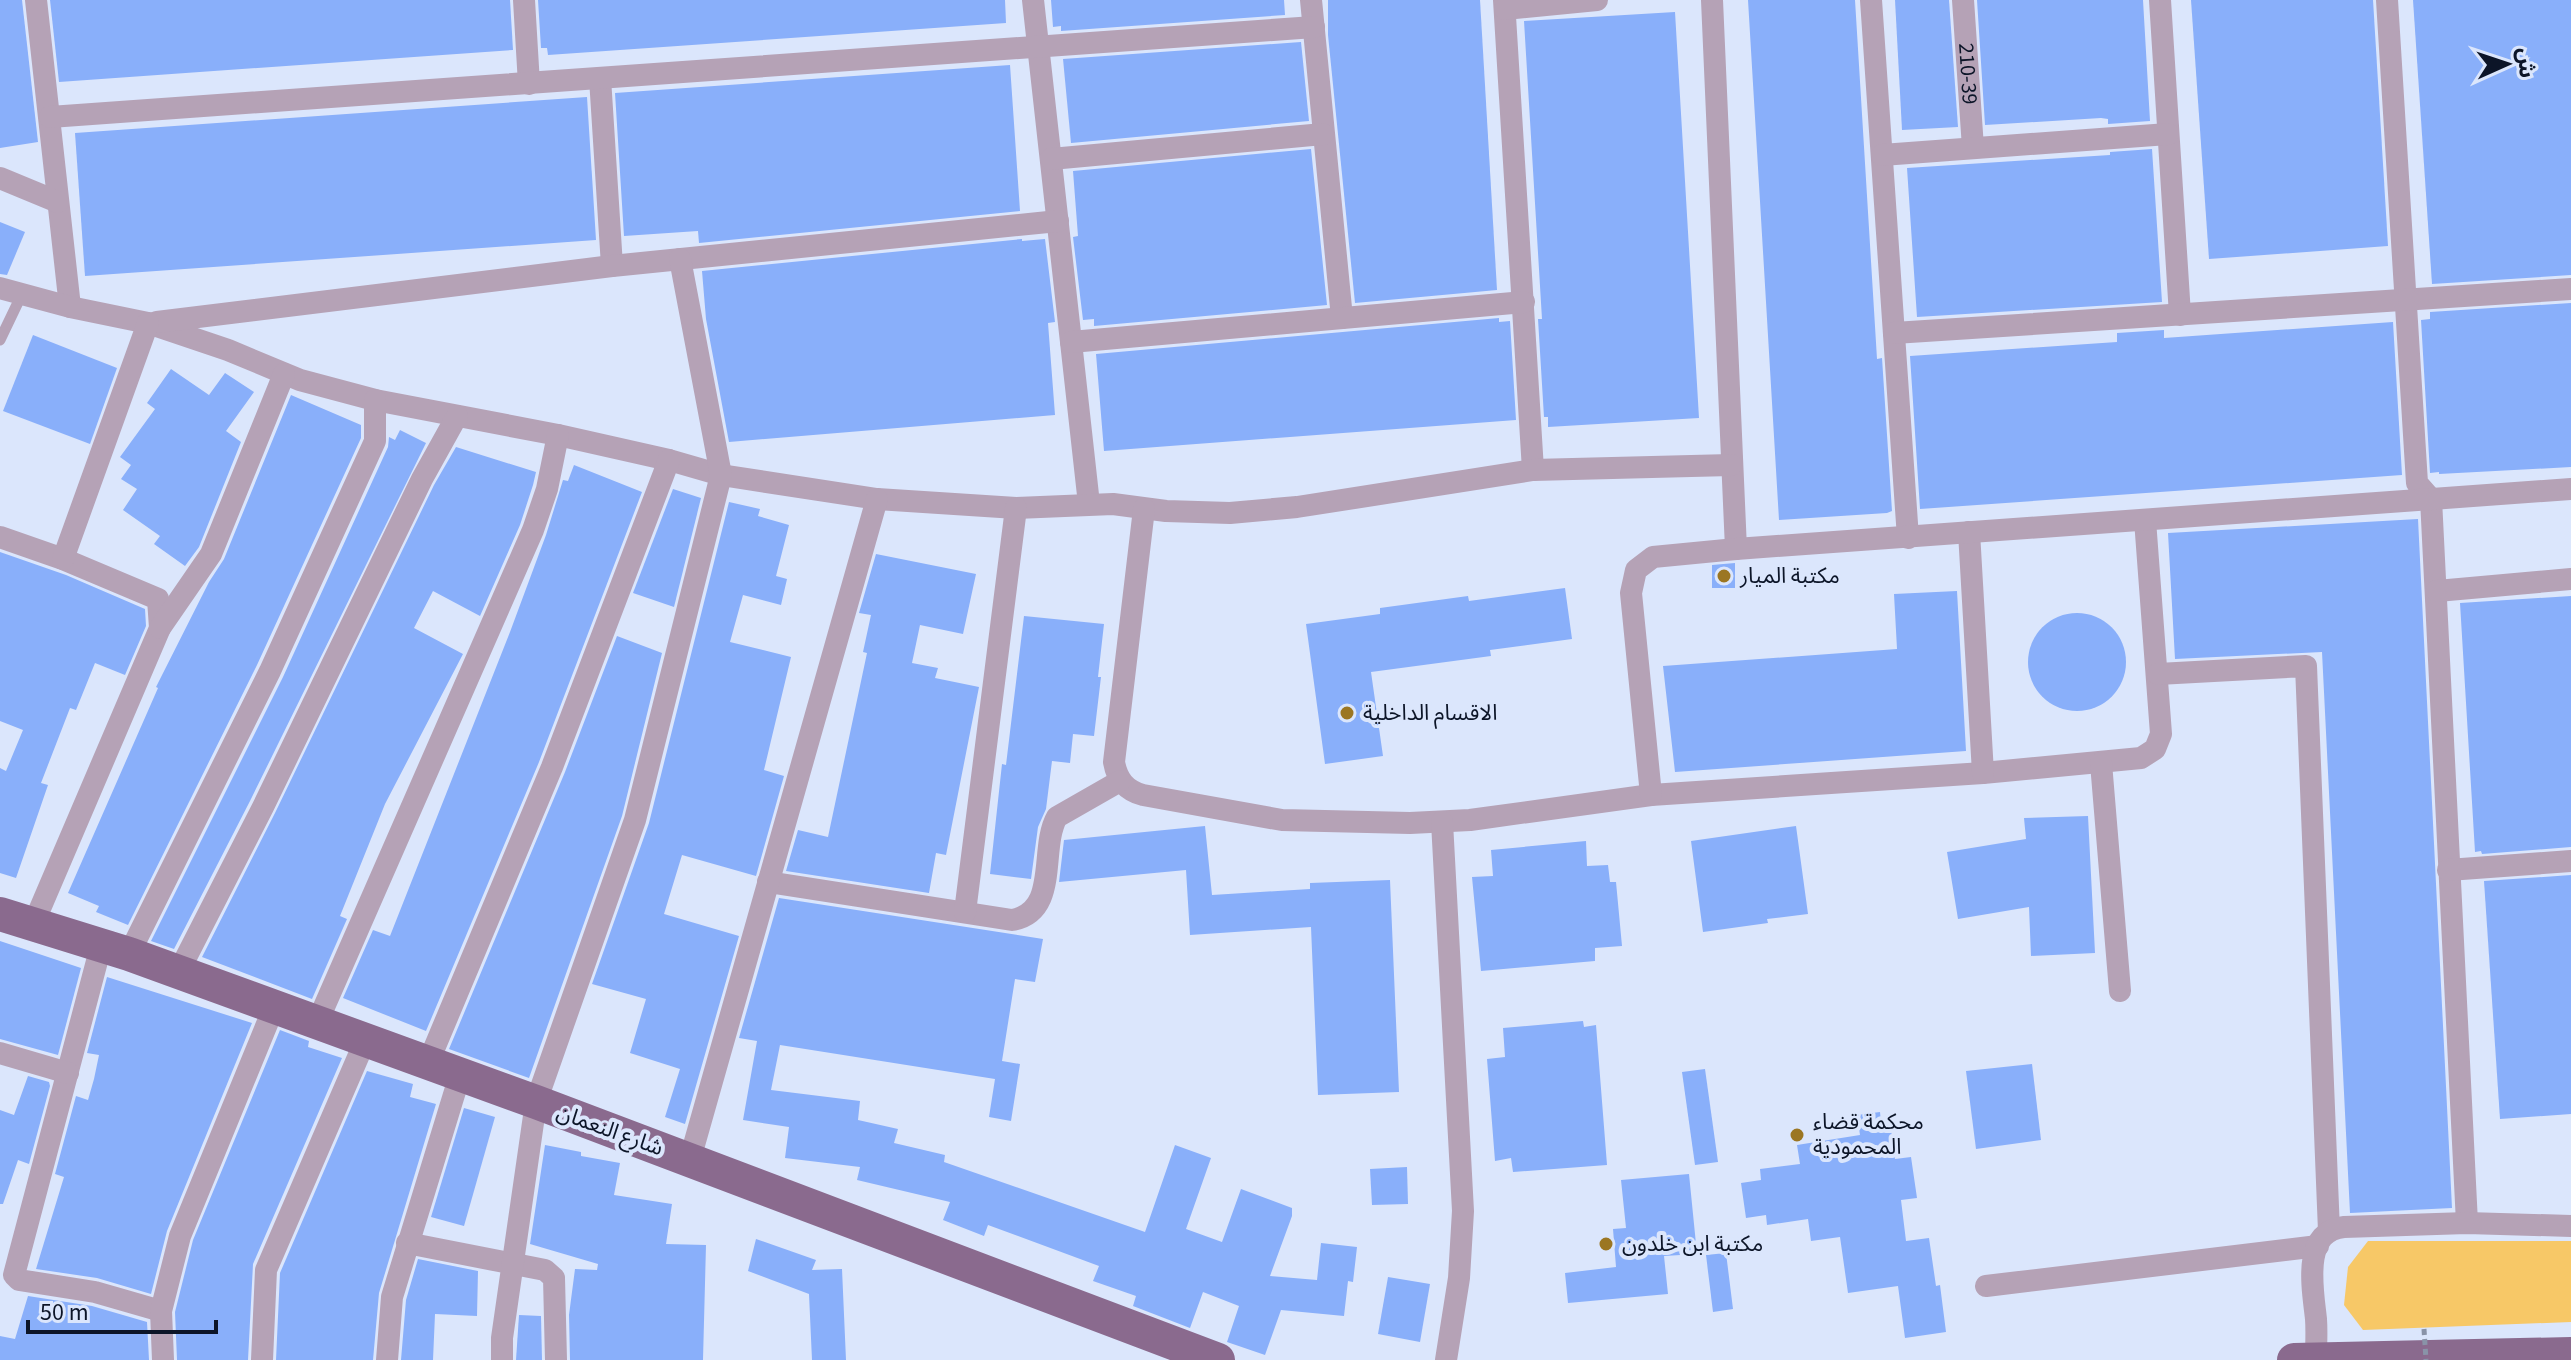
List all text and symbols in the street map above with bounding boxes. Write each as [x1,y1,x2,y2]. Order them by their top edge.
north arrow [2467,24,2547,104]
street label: 210-39 [1950,42,1986,106]
text: ش [2509,47,2543,79]
place label: مكتبة الميار [1739,560,1840,592]
marker: مكتبة الميار [1715,567,1733,585]
place label: الاقسام الداخلية [1363,697,1497,729]
marker: الاقسام الداخلية [1338,704,1356,722]
street label: شارع النعمان [552,1096,668,1164]
place label: محكمة قضاء المحمودية [1813,1106,1924,1163]
marker: محكمة قضاء المحمودية [1788,1126,1806,1144]
place label: مكتبة ابن خلدون [1622,1228,1763,1260]
marker: مكتبة ابن خلدون [1597,1235,1615,1253]
scale bar [28,1284,216,1334]
text: 50 m [40,1295,89,1330]

